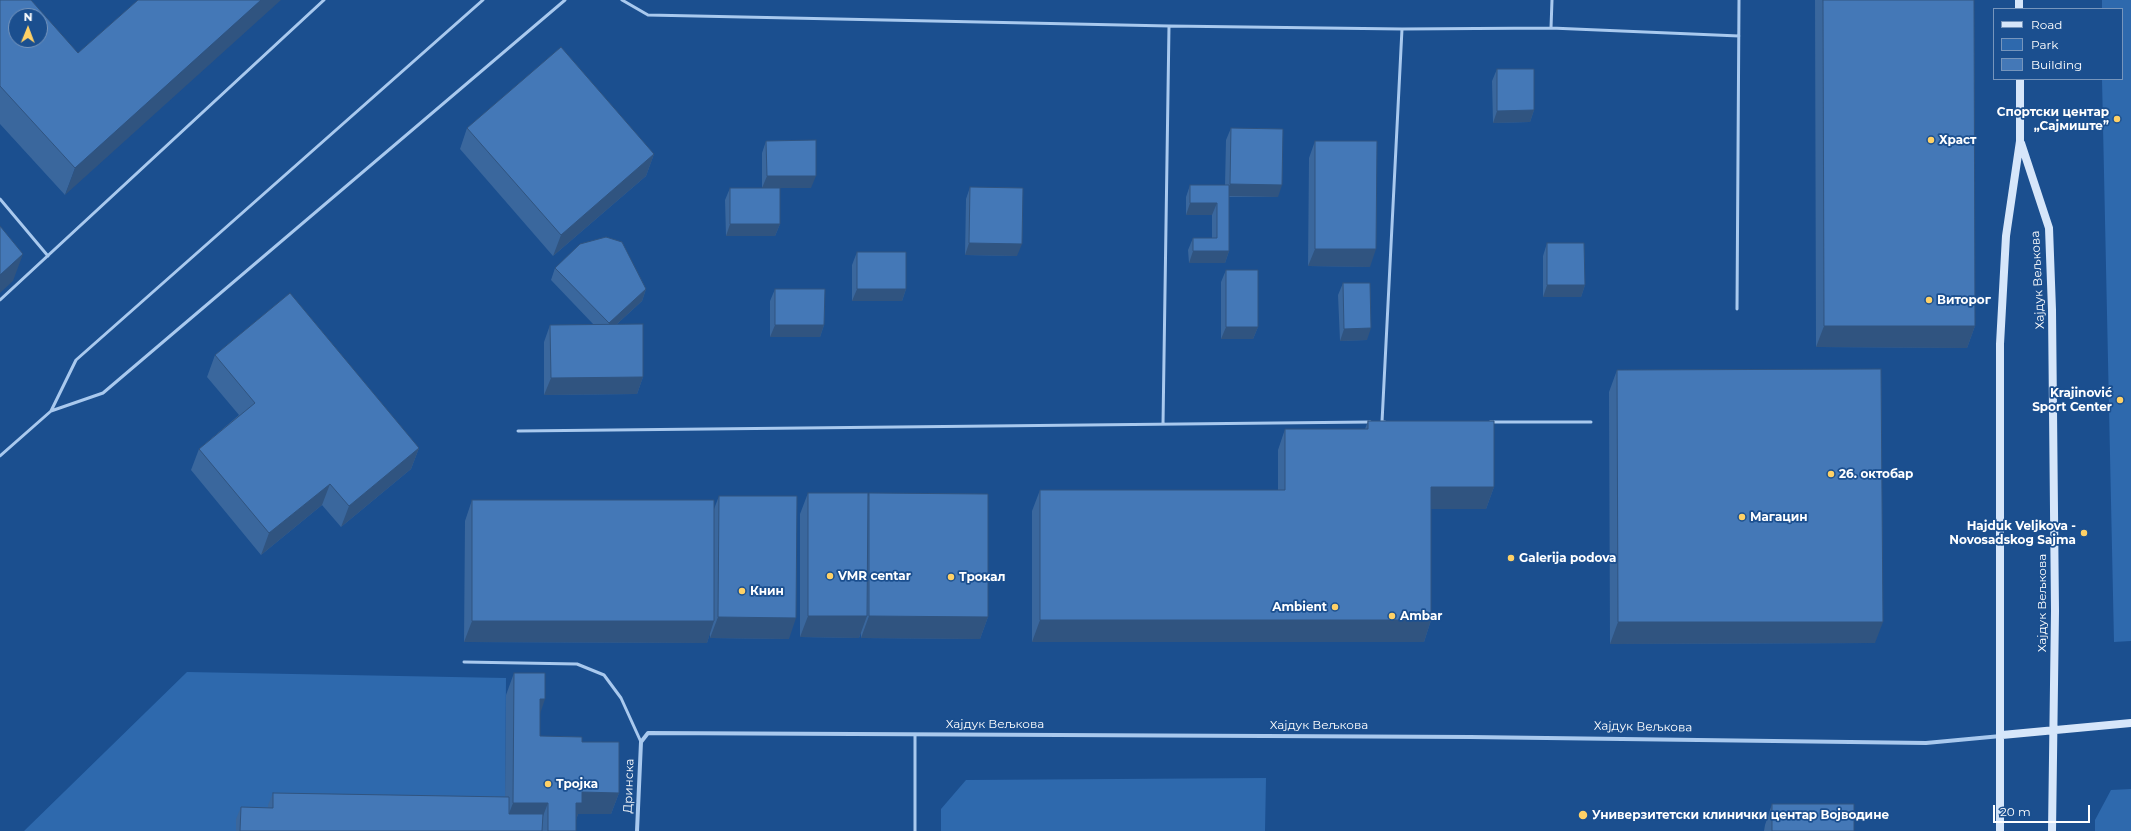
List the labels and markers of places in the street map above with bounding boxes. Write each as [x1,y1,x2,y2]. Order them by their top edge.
place label: Спортски центар „Сајмиште” [1997,105,2109,133]
marker: Спортски центар „Сајмиште” [2112,114,2122,124]
place label: Храст [1939,133,1977,147]
marker: Храст [1926,135,1936,145]
place label: Виторог [1937,293,1991,307]
marker: Виторог [1924,295,1934,305]
place label: Krajinović Sport Center [2032,386,2112,414]
marker: Krajinović Sport Center [2115,395,2125,405]
place label: 26. октобар [1839,467,1913,481]
marker: 26. октобар [1826,469,1836,479]
place label: Магацин [1750,510,1808,524]
marker: Магацин [1737,512,1747,522]
place label: Hajduk Veljkova - Novosadskog Sajma [1949,519,2076,547]
marker: Hajduk Veljkova - Novosadskog Sajma [2079,528,2089,538]
place label: Galerija podova [1519,551,1617,565]
marker: Galerija podova [1506,553,1516,563]
place label: VMR centar [838,569,911,583]
place label: Трокал [959,570,1006,584]
marker: VMR centar [825,571,835,581]
marker: Трокал [946,572,956,582]
place label: Книн [750,584,784,598]
marker: Книн [737,586,747,596]
place label: Ambient [1272,600,1327,614]
marker: Ambient [1330,602,1340,612]
place label: Ambar [1400,609,1443,623]
marker: Ambar [1387,611,1397,621]
place label: Тројка [556,777,598,791]
marker: Тројка [543,779,553,789]
place label: Универзитетски клинички центар Војводине [1592,808,1889,822]
marker: Универзитетски клинички центар Војводине [1577,809,1589,821]

